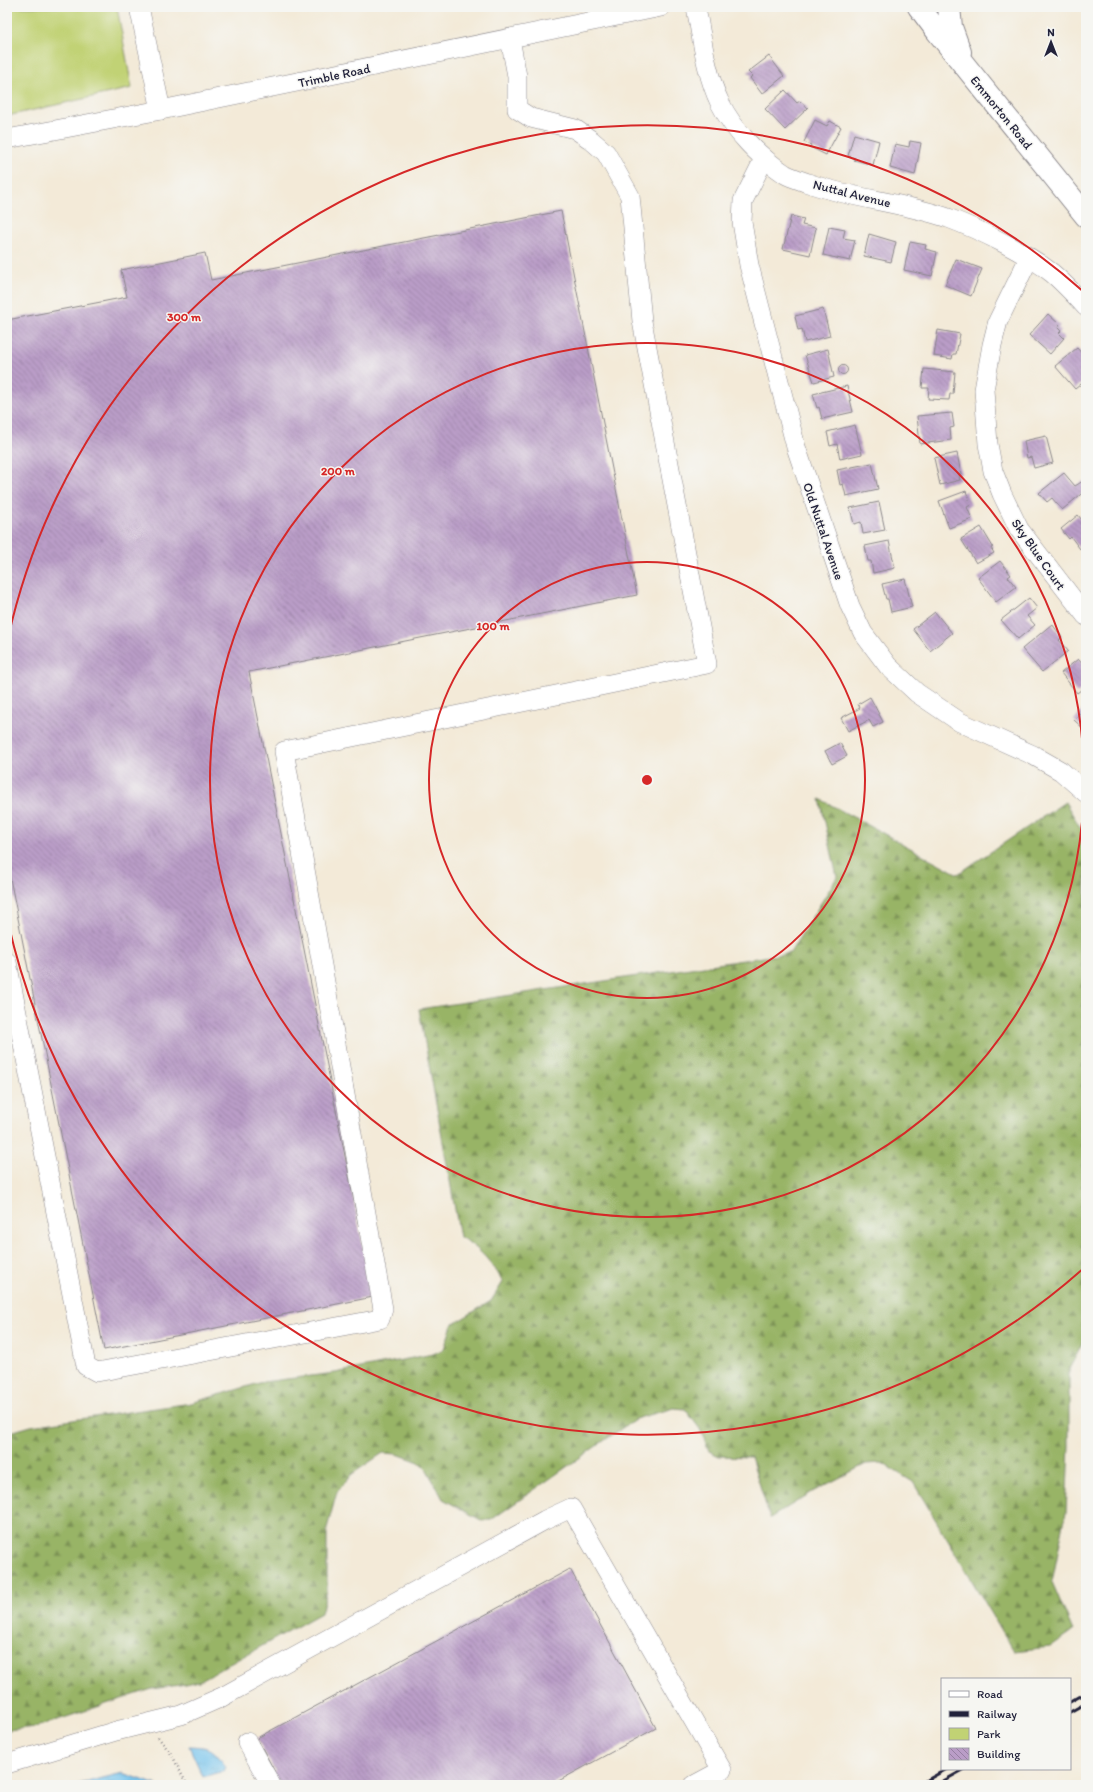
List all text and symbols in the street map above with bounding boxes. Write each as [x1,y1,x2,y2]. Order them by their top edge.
north arrow [1031,22,1071,62]
text: N [1047,26,1055,39]
street label: Trimble Road [297,61,371,90]
street label: Emmorton Road [967,73,1036,152]
street label: Nuttal Avenue [811,177,892,210]
text: 300 m [167,310,202,324]
text: 200 m [321,464,356,478]
street label: Old Nuttal Avenue [800,481,847,582]
street label: Sky Blue Court [1009,516,1069,593]
text: 100 m [476,619,510,633]
centre of rings [640,773,654,787]
legend [941,1678,1071,1770]
text: Road [977,1687,1003,1701]
text: Railway [977,1707,1017,1721]
text: Park [977,1727,1001,1741]
text: Building [977,1747,1021,1761]

